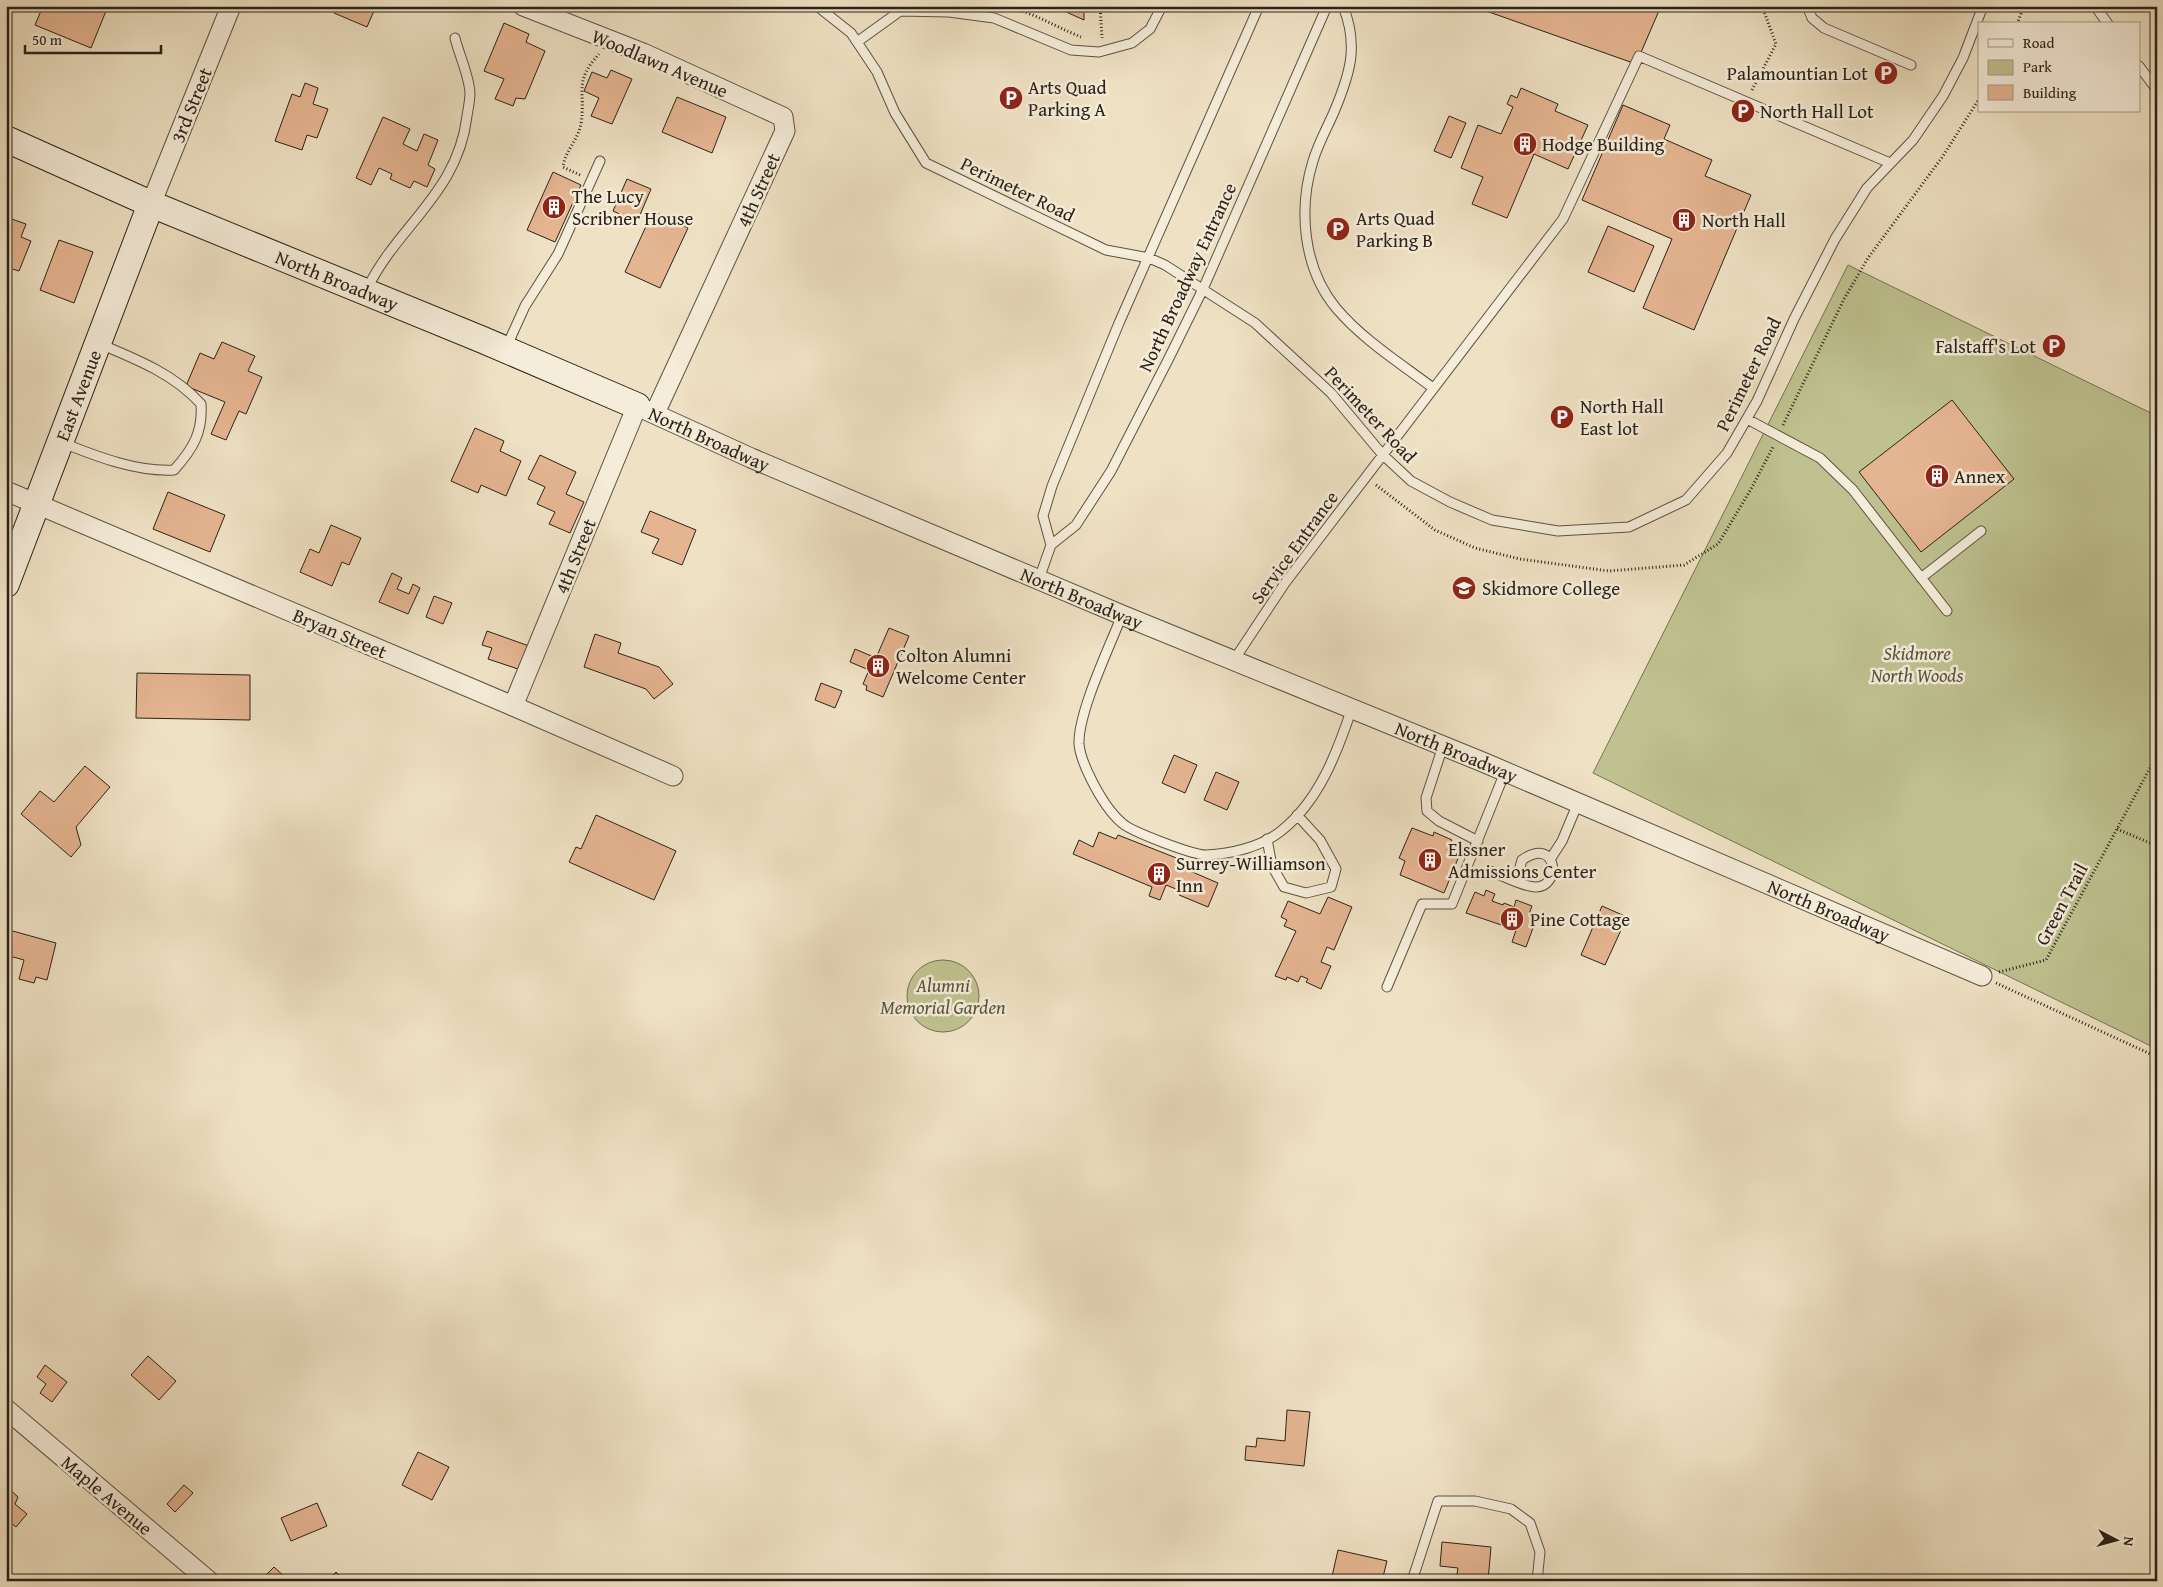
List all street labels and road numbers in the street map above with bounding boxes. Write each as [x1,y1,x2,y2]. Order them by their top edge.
street label: Woodlawn Avenue [587,22,733,104]
street label: 3rd Street [163,63,219,147]
street label: 4th Street [729,148,787,232]
street label: Perimeter Road [956,149,1081,229]
street label: North Broadway Entrance [1131,178,1243,376]
street label: North Broadway [271,243,403,318]
street label: Perimeter Road [1708,311,1788,436]
street label: East Avenue [48,346,108,445]
street label: Perimeter Road [1318,359,1424,470]
street label: North Broadway [644,399,775,479]
street label: Service Entrance [1243,485,1345,609]
street label: 4th Street [547,514,603,598]
street label: North Broadway [1016,560,1148,636]
street label: Bryan Street [289,601,392,665]
street label: North Broadway [1391,714,1523,790]
street label: Green Trail [2028,858,2094,950]
street label: North Broadway [1764,872,1895,949]
street label: Maple Avenue [55,1448,159,1542]

